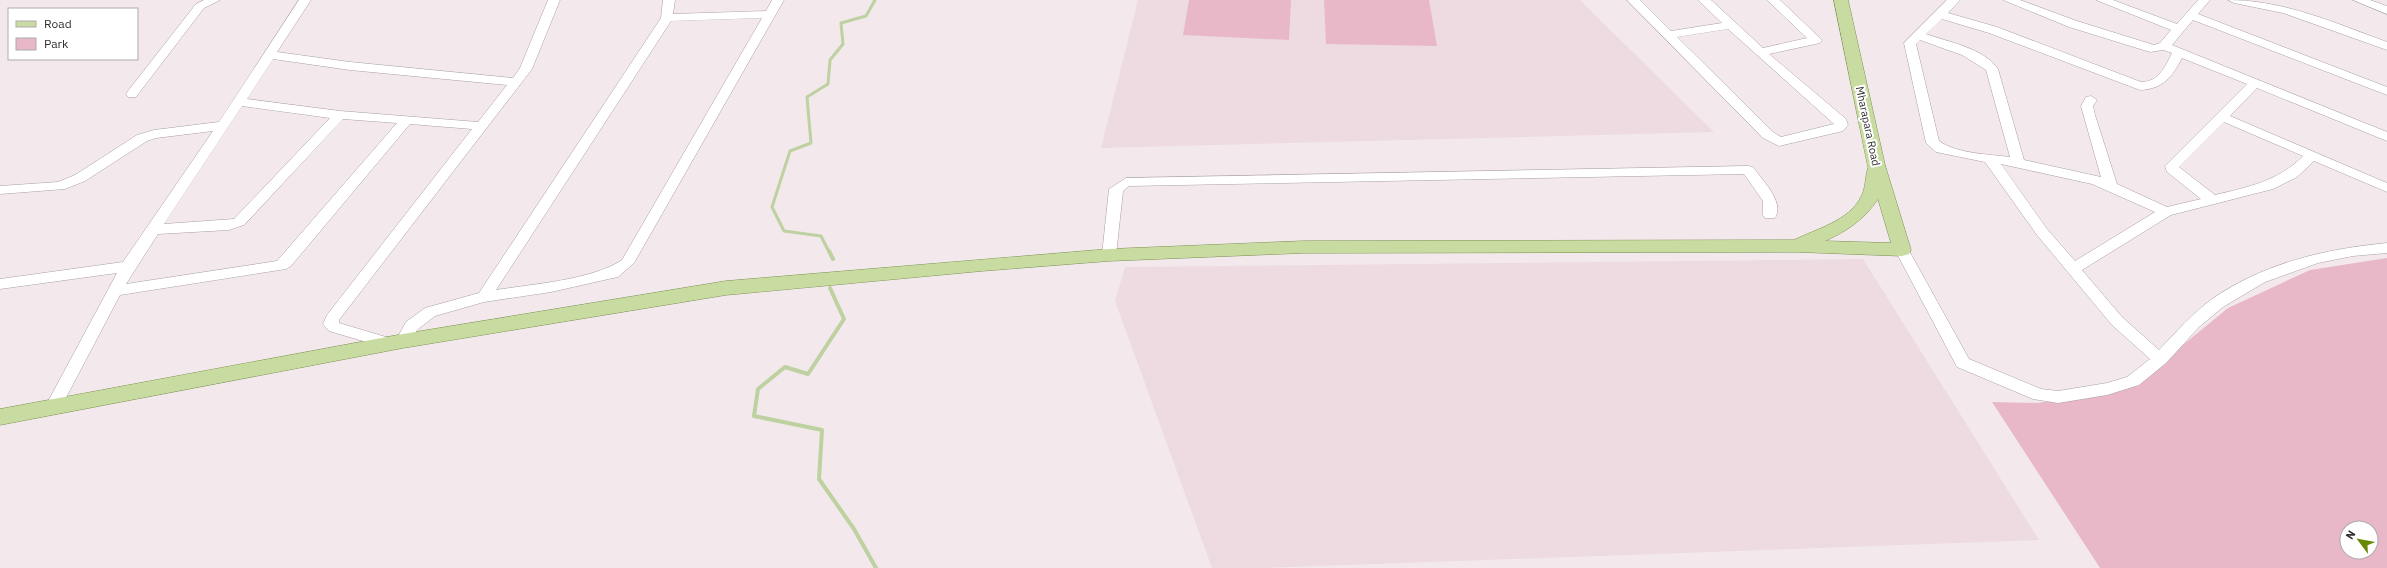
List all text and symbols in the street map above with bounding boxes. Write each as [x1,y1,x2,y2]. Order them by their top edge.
legend [8,8,138,60]
text: Road [44,16,72,31]
text: Park [44,36,69,51]
street label: Mharapara Road [1853,85,1883,167]
north arrow [2339,520,2379,560]
text: N [2342,528,2359,542]

